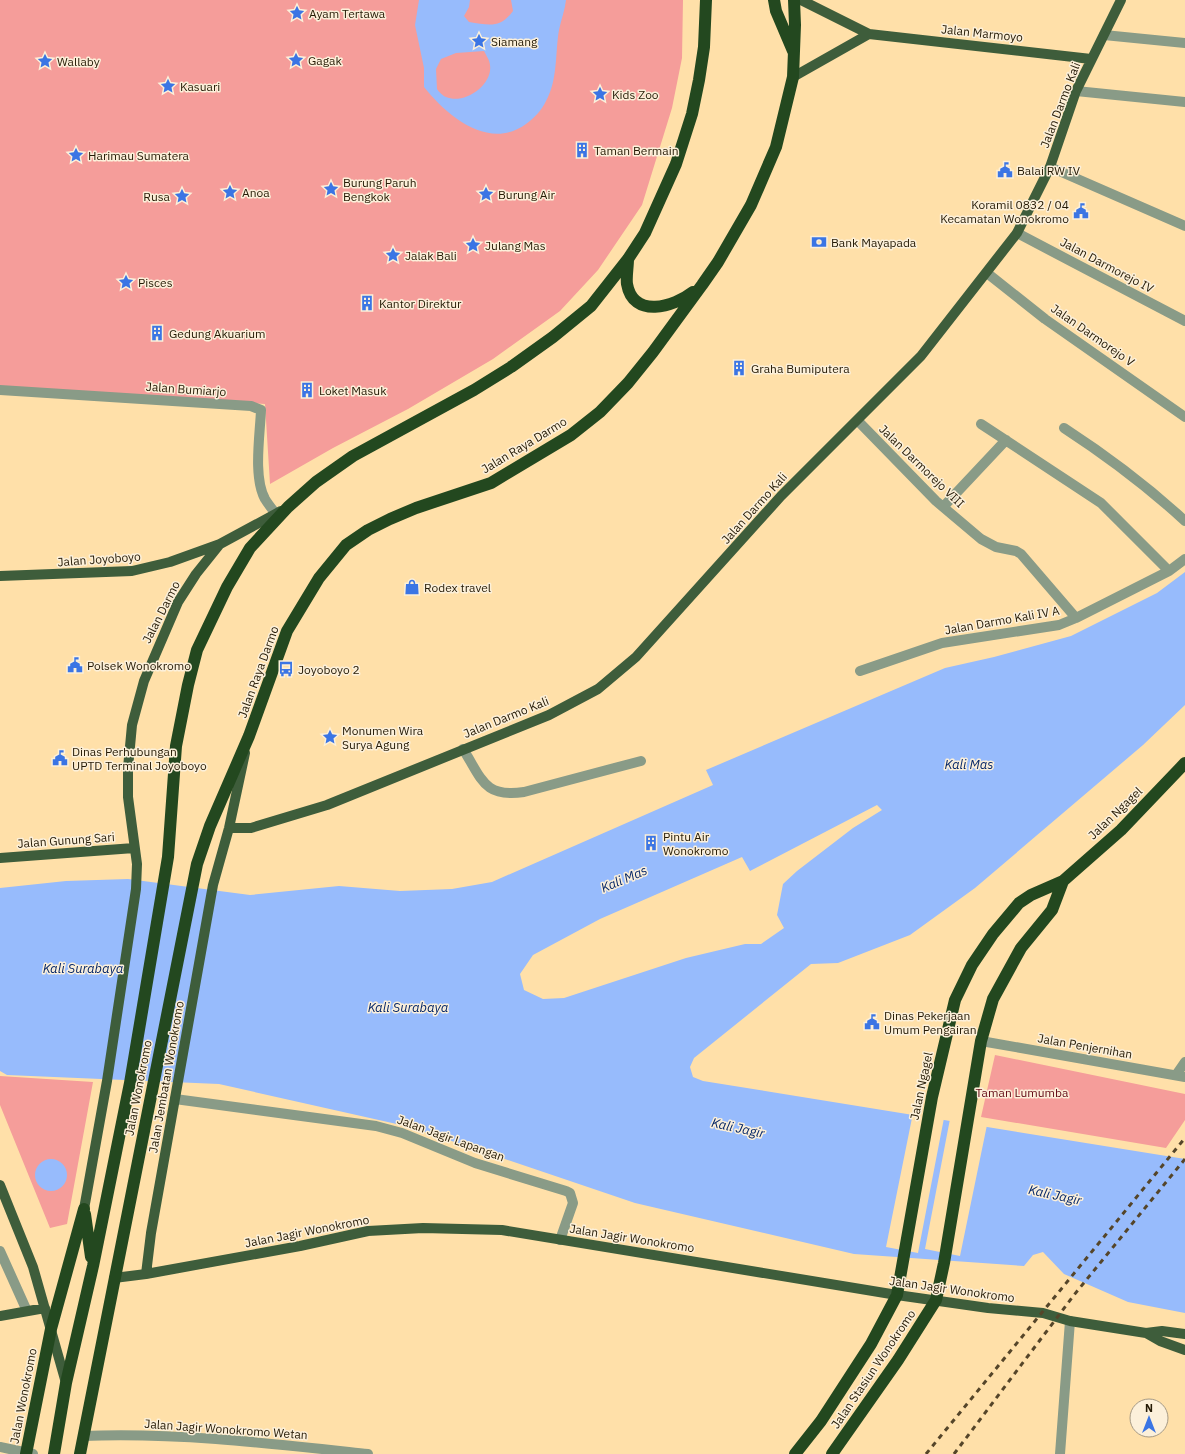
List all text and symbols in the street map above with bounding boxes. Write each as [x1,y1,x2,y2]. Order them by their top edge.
place icon: Ayam Tertawa [288,4,306,22]
place label: Ayam Tertawa [309,6,386,21]
street label: Jalan Marmoyo [940,21,1024,45]
place icon: Siamang [470,32,488,50]
place label: Siamang [491,34,538,49]
place icon: Gagak [287,51,305,69]
place icon: Wallaby [36,52,54,70]
place label: Gagak [308,53,342,68]
place label: Wallaby [57,54,100,69]
street label: Jalan Darmo Kali [1037,60,1083,150]
place icon: Kasuari [159,77,177,95]
place label: Kasuari [180,79,220,94]
place icon: Kids Zoo [591,85,609,103]
place label: Kids Zoo [612,87,659,102]
building icon: Taman Bermain [573,141,591,159]
place label: Taman Bermain [594,143,679,158]
place icon: Harimau Sumatera [67,146,85,164]
place label: Harimau Sumatera [88,148,190,163]
public building icon: Balai RW IV [996,161,1014,179]
place label: Balai RW IV [1017,163,1081,178]
place label: Burung Paruh Bengkok [343,175,416,204]
place icon: Burung Paruh Bengkok [322,180,340,198]
place icon: Anoa [221,183,239,201]
place label: Anoa [242,185,270,200]
place icon: Burung Air [477,185,495,203]
place icon: Rusa [173,187,191,205]
place label: Burung Air [498,187,556,202]
place label: Rusa [143,189,171,204]
place label: Koramil 0832 / 04 Kecamatan Wonokromo [940,197,1069,226]
public building icon: Koramil 0832 / 04 Kecamatan Wonokromo [1072,202,1090,220]
bank icon: Bank Mayapada [810,233,828,251]
street label: Jalan Darmorejo IV [1058,234,1157,296]
place label: Bank Mayapada [831,235,917,250]
place icon: Julang Mas [464,236,482,254]
place label: Julang Mas [485,238,546,253]
place icon: Jalak Bali [384,246,402,264]
place label: Jalak Bali [405,248,457,263]
place icon: Pisces [117,273,135,291]
place label: Pisces [138,275,173,290]
building icon: Kantor Direktur [358,294,376,312]
place label: Kantor Direktur [379,296,462,311]
street label: Jalan Darmorejo V [1048,301,1138,370]
building icon: Gedung Akuarium [148,324,166,342]
place label: Gedung Akuarium [169,326,266,341]
building icon: Graha Bumiputera [730,359,748,377]
place label: Graha Bumiputera [751,361,850,376]
street label: Jalan Bumiarjo [145,379,227,399]
building icon: Loket Masuk [298,381,316,399]
place label: Loket Masuk [319,383,387,398]
street label: Jalan Raya Darmo [479,413,570,476]
street label: Jalan Darmorejo VIII [876,421,968,511]
street label: Jalan Darmo Kali [718,469,790,547]
street label: Jalan Joyoboyo [57,549,141,569]
street label: Jalan Darmo [139,578,183,646]
shop icon: Rodex travel [403,578,421,596]
place label: Rodex travel [424,580,491,595]
street label: Jalan Darmo Kali IV A [943,602,1061,637]
street label: Jalan Raya Darmo [234,624,282,720]
public building icon: Polsek Wonokromo [66,656,84,674]
place label: Polsek Wonokromo [87,658,191,673]
bus stop icon: Joyoboyo 2 [277,660,295,678]
place label: Joyoboyo 2 [298,662,360,677]
street label: Jalan Darmo Kali [461,693,551,741]
place label: Monumen Wira Surya Agung [342,723,424,752]
place icon: Monumen Wira Surya Agung [321,728,339,746]
place label: Dinas Perhubungan UPTD Terminal Joyoboyo [72,744,207,773]
public building icon: Dinas Perhubungan UPTD Terminal Joyoboyo [51,749,69,767]
water label: Kali Mas [945,756,993,773]
street label: Jalan Ngagel [1085,784,1145,842]
street label: Jalan Gunung Sari [17,829,115,851]
place label: Pintu Air Wonokromo [663,829,729,858]
building icon: Pintu Air Wonokromo [642,834,660,852]
water label: Kali Mas [598,862,650,896]
water label: Kali Surabaya [43,960,123,977]
water label: Kali Surabaya [368,999,448,1016]
street label: Jalan Jembatan Wonokromo [145,1000,187,1154]
place label: Dinas Pekerjaan Umum Pengairan [884,1008,976,1037]
public building icon: Dinas Pekerjaan Umum Pengairan [863,1013,881,1031]
street label: Jalan Penjernihan [1036,1030,1134,1062]
street label: Jalan Wonokromo [121,1039,155,1137]
street label: Jalan Ngagel [906,1051,936,1121]
park label: Taman Lumumba [976,1085,1069,1100]
street label: Jalan Jagir Lapangan [395,1112,507,1164]
water label: Kali Jagir [710,1114,767,1142]
water label: Kali Jagir [1027,1181,1084,1209]
street label: Jalan Jagir Wonokromo [244,1212,371,1250]
street label: Jalan Jagir Wonokromo [568,1221,696,1255]
street label: Jalan Jagir Wonokromo [888,1273,1016,1305]
street label: Jalan Stasiun Wonokromo [828,1307,919,1431]
street label: Jalan Wonokromo [6,1347,40,1445]
north arrow [1129,1398,1169,1438]
text: N [1145,1401,1153,1415]
street label: Jalan Jagir Wonokromo Wetan [144,1416,308,1442]

